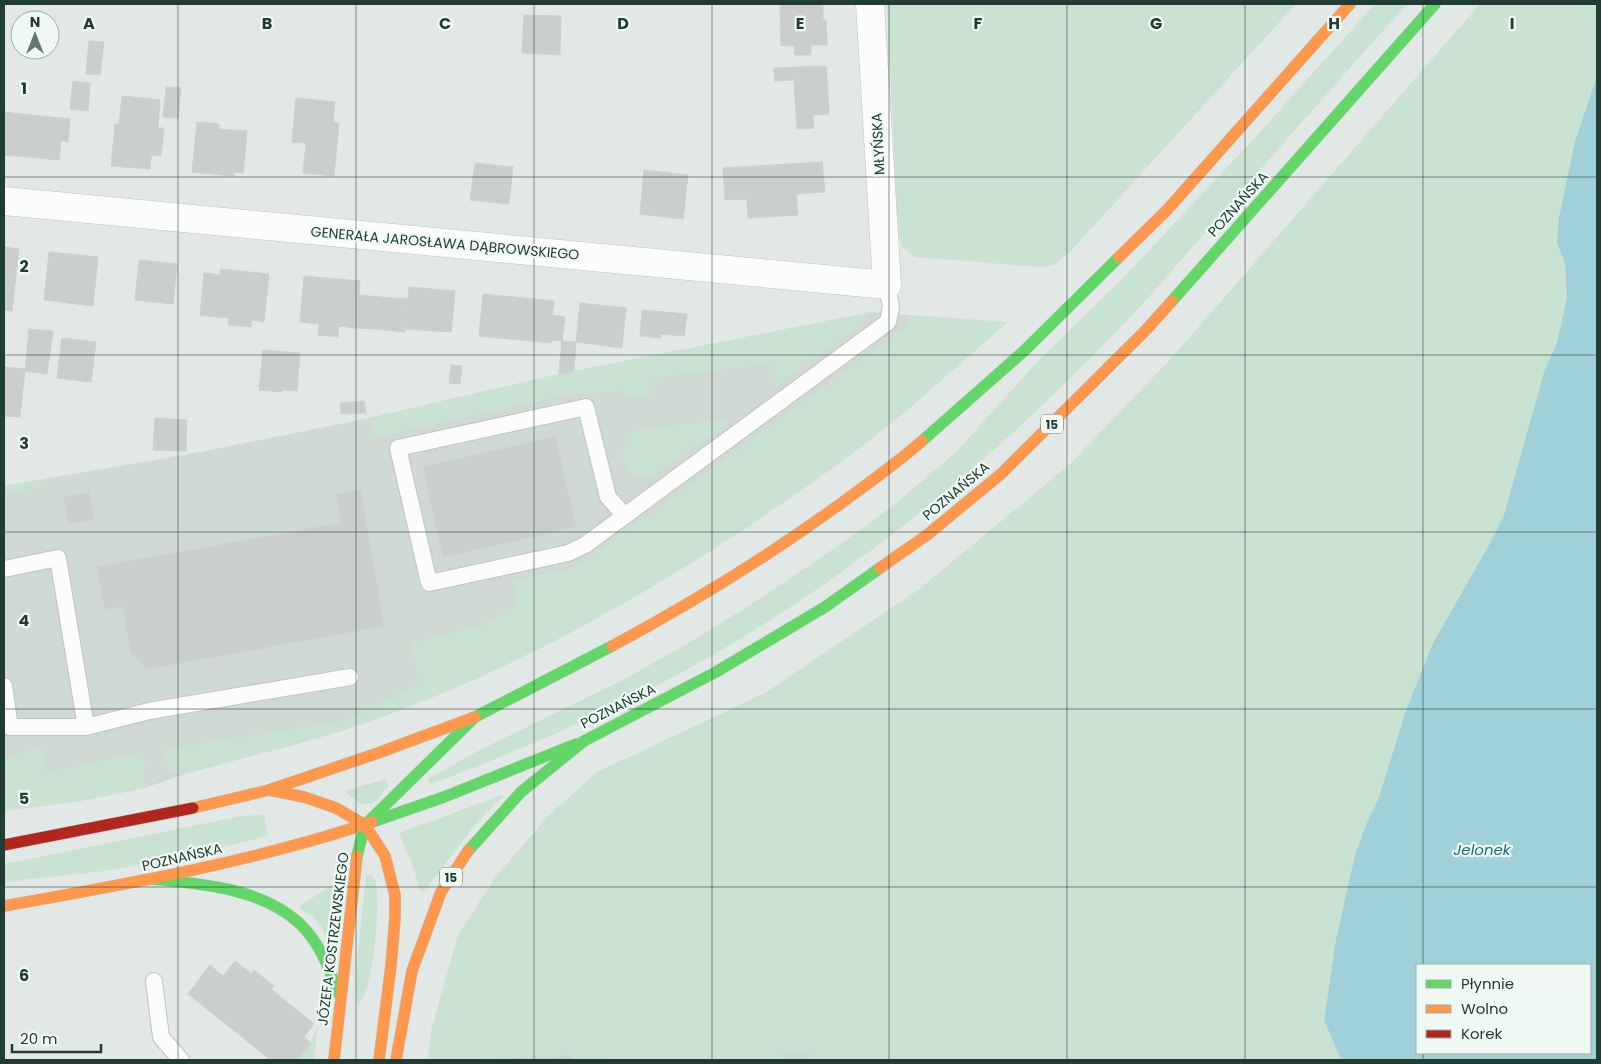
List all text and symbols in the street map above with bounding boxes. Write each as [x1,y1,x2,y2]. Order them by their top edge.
north arrow [10,10,60,60]
text: N [30,12,40,32]
text: A [83,12,95,35]
text: B [262,12,272,35]
text: C [439,12,451,35]
text: D [617,12,629,35]
text: E [796,12,804,35]
text: F [974,12,983,35]
text: G [1150,12,1162,35]
text: H [1328,12,1340,35]
text: I [1510,12,1514,35]
text: 1 [21,77,27,100]
street label: MŁYŃSKA [866,112,890,176]
street label: POZNAŃSKA [1203,167,1273,241]
street label: GENERAŁA JAROSŁAWA DĄBROWSKIEGO [310,221,580,265]
text: 2 [19,255,29,278]
road number: 15 [1041,414,1063,434]
text: 3 [19,432,29,455]
street label: POZNAŃSKA [918,457,994,525]
text: 4 [19,609,30,632]
street label: POZNAŃSKA [577,679,659,733]
text: 5 [19,787,29,810]
street label: POZNAŃSKA [140,838,224,876]
water label: Jelonek [1453,839,1512,860]
street label: JÓZEFA KOSTRZEWSKIEGO [312,851,354,1027]
road number: 15 [440,868,462,886]
text: 6 [19,964,29,987]
legend [1416,964,1591,1054]
text: Płynnie [1461,973,1514,994]
text: Wolno [1461,998,1508,1019]
scale bar [12,1022,101,1054]
text: Korek [1461,1023,1502,1044]
text: 20 m [20,1028,58,1049]

